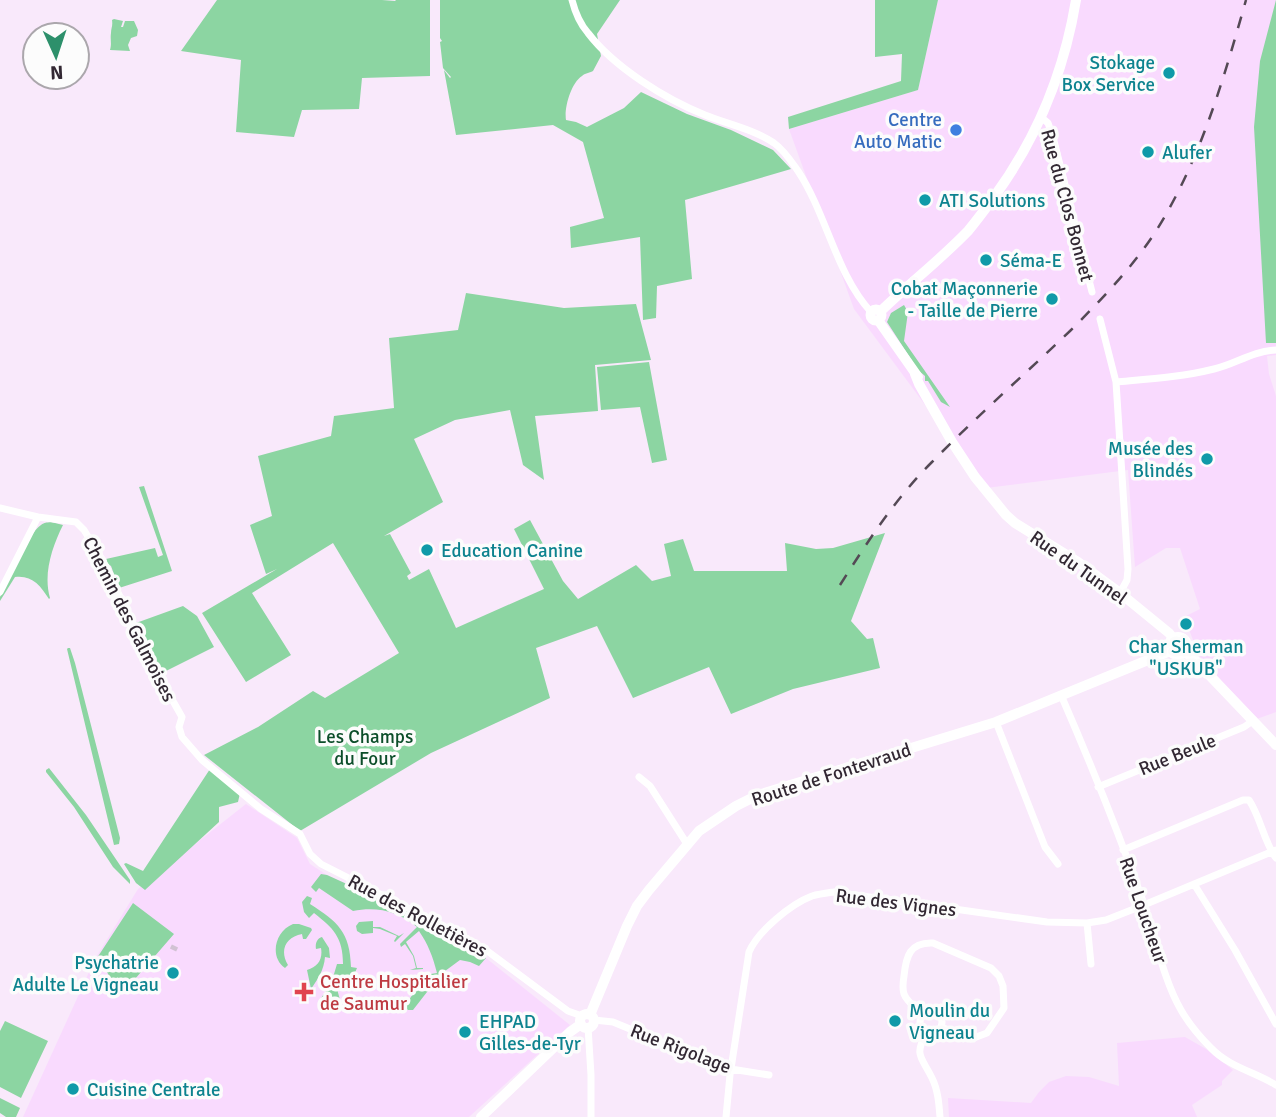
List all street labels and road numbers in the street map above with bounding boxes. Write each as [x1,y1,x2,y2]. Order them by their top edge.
street label: Rue du Clos Bonnet [1035,126,1099,285]
street label: Rue du Tunnel [1025,525,1132,610]
street label: Chemin des Galmoises [77,533,181,706]
street label: Rue Beule [1135,729,1220,781]
street label: Route de Fontevraud [748,738,914,812]
street label: Rue Loucheur [1114,854,1172,967]
street label: Rue des Rolletières [344,869,491,963]
street label: Rue des Vignes [834,884,958,922]
street label: Rue Rigolage [627,1019,735,1079]

